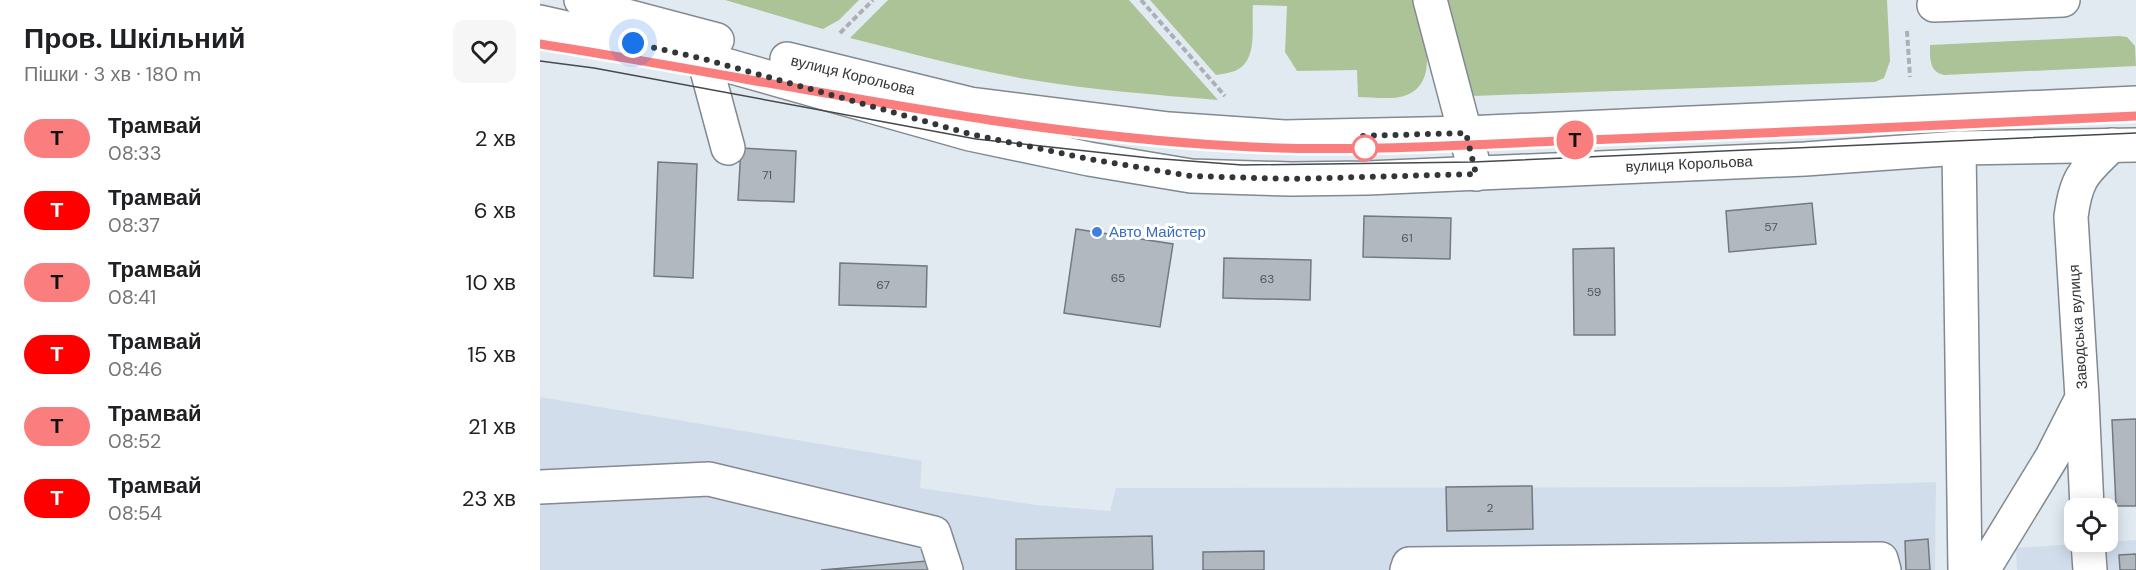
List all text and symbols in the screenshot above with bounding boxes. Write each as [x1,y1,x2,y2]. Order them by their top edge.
text: Пров. Шкільний [24,20,245,57]
button: heart [453,20,516,83]
your location [618,28,648,58]
street label: вулиця Корольова [789,50,918,100]
text: Пішки · 3 хв · 180 m [24,61,201,87]
text: Трамвай [108,111,202,140]
line badge: Т [1556,120,1594,160]
text: Т [51,124,63,152]
text: 2 хв [475,124,516,153]
text: Т [1569,126,1581,154]
unlabelled marker [1352,135,1378,161]
text: 08:33 [108,140,162,166]
street label: вулиця Корольова [1625,151,1754,177]
house number: 71 [762,167,772,183]
text: Трамвай [108,183,202,212]
text: Т [51,196,63,224]
text: 6 хв [474,196,516,225]
text: 08:37 [108,212,160,238]
house number: 57 [1764,219,1778,235]
place label: Авто Майстер [1109,222,1206,242]
marker: Авто Майстер [1090,225,1104,239]
house number: 61 [1401,230,1413,246]
text: Трамвай [108,255,202,284]
street label: Заводська вулиця [2064,264,2092,390]
text: Т [51,268,63,296]
text: 10 хв [466,268,516,297]
house number: 65 [1111,270,1125,286]
house number: 63 [1260,271,1274,287]
house number: 67 [876,277,890,293]
text: 08:41 [108,284,156,310]
house number: 59 [1587,284,1601,300]
text: Трамвай [108,327,202,356]
text: Т [51,340,63,368]
text: 15 хв [467,340,516,369]
text: 08:46 [108,356,163,382]
text: Трамвай [108,399,202,428]
text: Т [51,412,63,440]
text: 21 хв [468,412,516,441]
text: 08:52 [108,428,161,454]
text: Трамвай [108,471,202,500]
text: Т [51,484,63,512]
text: 23 хв [462,484,516,513]
map controls [2064,498,2118,552]
button: locate [2064,498,2118,552]
text: 08:54 [108,500,162,526]
house number: 2 [1487,500,1494,516]

